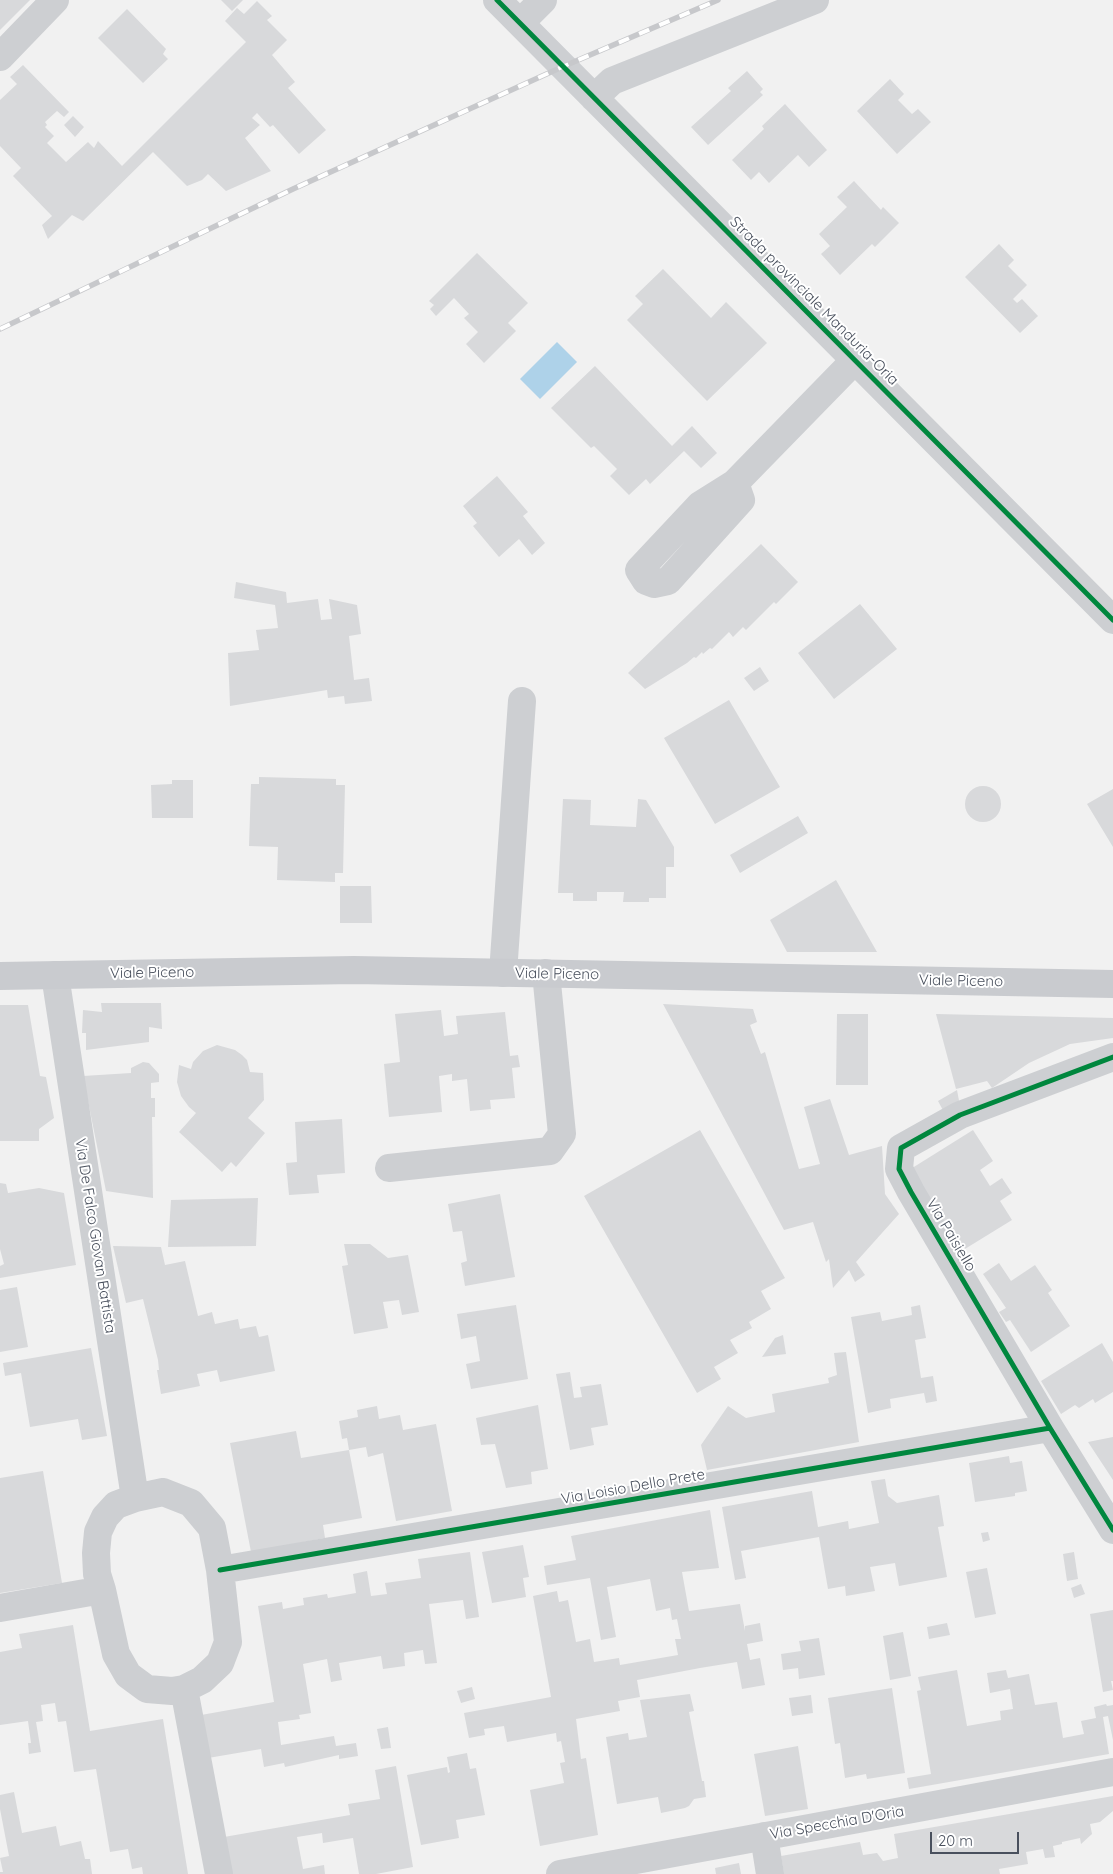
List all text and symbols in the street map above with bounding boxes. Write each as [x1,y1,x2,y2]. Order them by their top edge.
street label: Strada provinciale Manduria-Oria [726,213,902,389]
street label: Viale Piceno [110,963,194,983]
street label: Viale Piceno [515,964,599,984]
street label: Viale Piceno [919,971,1003,991]
street label: Via De Falco Giovan Battista [71,1137,119,1335]
street label: Via Paisiello [922,1195,980,1275]
street label: Via Loisio Dello Prete [560,1465,706,1509]
street label: Via Specchia D'Oria [768,1802,906,1844]
scale bar [933,1822,1022,1854]
text: 20 m [938,1831,973,1850]

